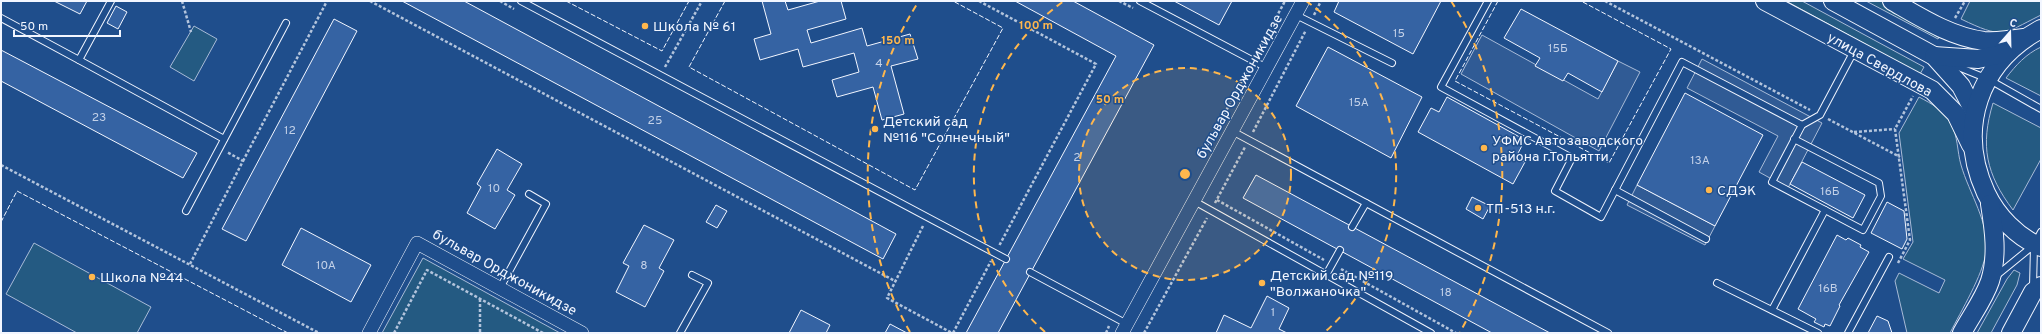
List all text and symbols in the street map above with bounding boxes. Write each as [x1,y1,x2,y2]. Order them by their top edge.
scale bar [14,12,120,38]
street label: бульвар Орджоникидзе [1194,12,1287,162]
north arrow [1990,12,2030,52]
text: С [2007,16,2019,31]
text: 100 m [1019,18,1053,34]
text: 50 m [20,19,48,35]
place label: Школа № 61 [653,19,736,36]
marker: Школа № 61 [640,21,650,31]
house number: 15 [1393,26,1405,42]
street label: улица Свердлова [1824,29,1935,101]
text: 150 m [881,33,915,49]
house number: 15Б [1548,41,1568,57]
house number: 4 [875,56,883,72]
text: 50 m [1096,92,1124,108]
house number: 15А [1349,95,1369,111]
house number: 23 [92,110,106,126]
house number: 25 [648,113,662,129]
place label: Детский сад №116 "Солнечный" [883,114,1010,147]
house number: 12 [284,123,296,139]
marker: Детский сад №116 "Солнечный" [870,124,880,134]
place label: УФМС Автозаводского района г.Тольятти [1492,133,1643,166]
marker: УФМС Автозаводского района г.Тольятти [1479,143,1489,153]
house number: 2 [1073,150,1081,166]
house number: 13А [1690,153,1710,169]
centre of rings [1178,167,1192,181]
house number: 10 [488,181,500,197]
place label: СДЭК [1717,183,1756,200]
house number: 16Б [1820,184,1840,200]
marker: СДЭК [1704,185,1714,195]
place label: ТП-513 н.г. [1486,201,1555,218]
marker: ТП-513 н.г. [1473,203,1483,213]
street label: бульвар Орджоникидзе [429,227,579,320]
house number: 10А [316,258,336,274]
house number: 8 [640,258,648,274]
place label: Детский сад №119 "Волжаночка" [1270,268,1393,301]
place label: Школа №44 [100,270,183,287]
marker: Школа №44 [87,272,97,282]
marker: Детский сад №119 "Волжаночка" [1257,278,1267,288]
house number: 16В [1818,281,1838,297]
house number: 18 [1440,285,1452,301]
house number: 1 [1271,305,1275,321]

